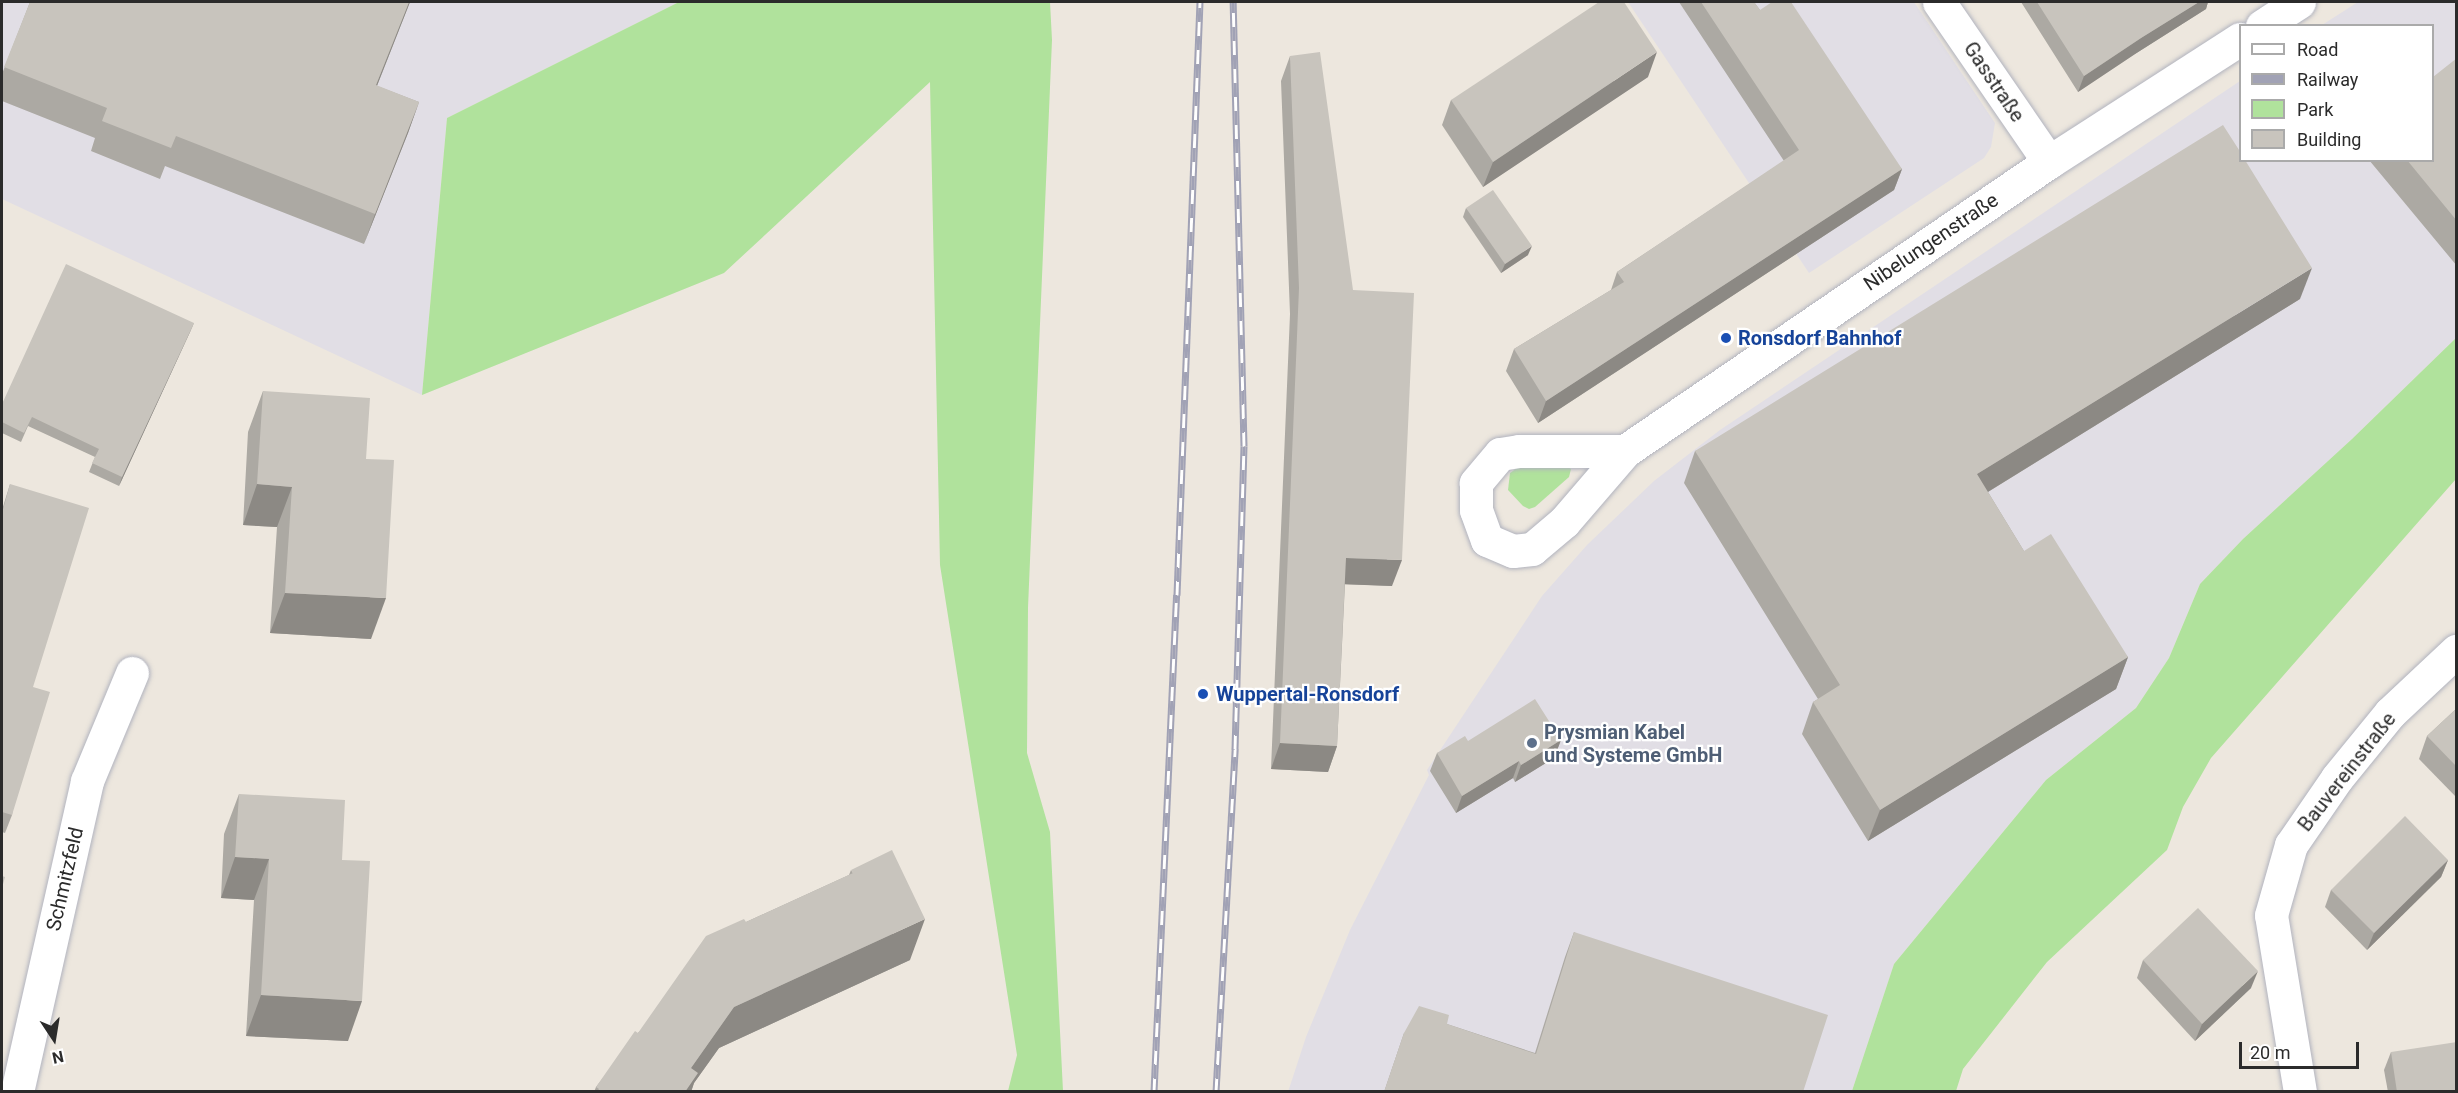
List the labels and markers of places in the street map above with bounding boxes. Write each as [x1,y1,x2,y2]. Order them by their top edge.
place label: Ronsdorf Bahnhof [1738,326,1901,350]
marker: Ronsdorf Bahnhof [1719,331,1733,345]
place label: Wuppertal-Ronsdorf [1216,682,1399,706]
marker: Wuppertal-Ronsdorf [1194,685,1212,703]
place label: Prysmian Kabel und Systeme GmbH [1544,720,1722,767]
marker: Prysmian Kabel und Systeme GmbH [1525,736,1539,750]

